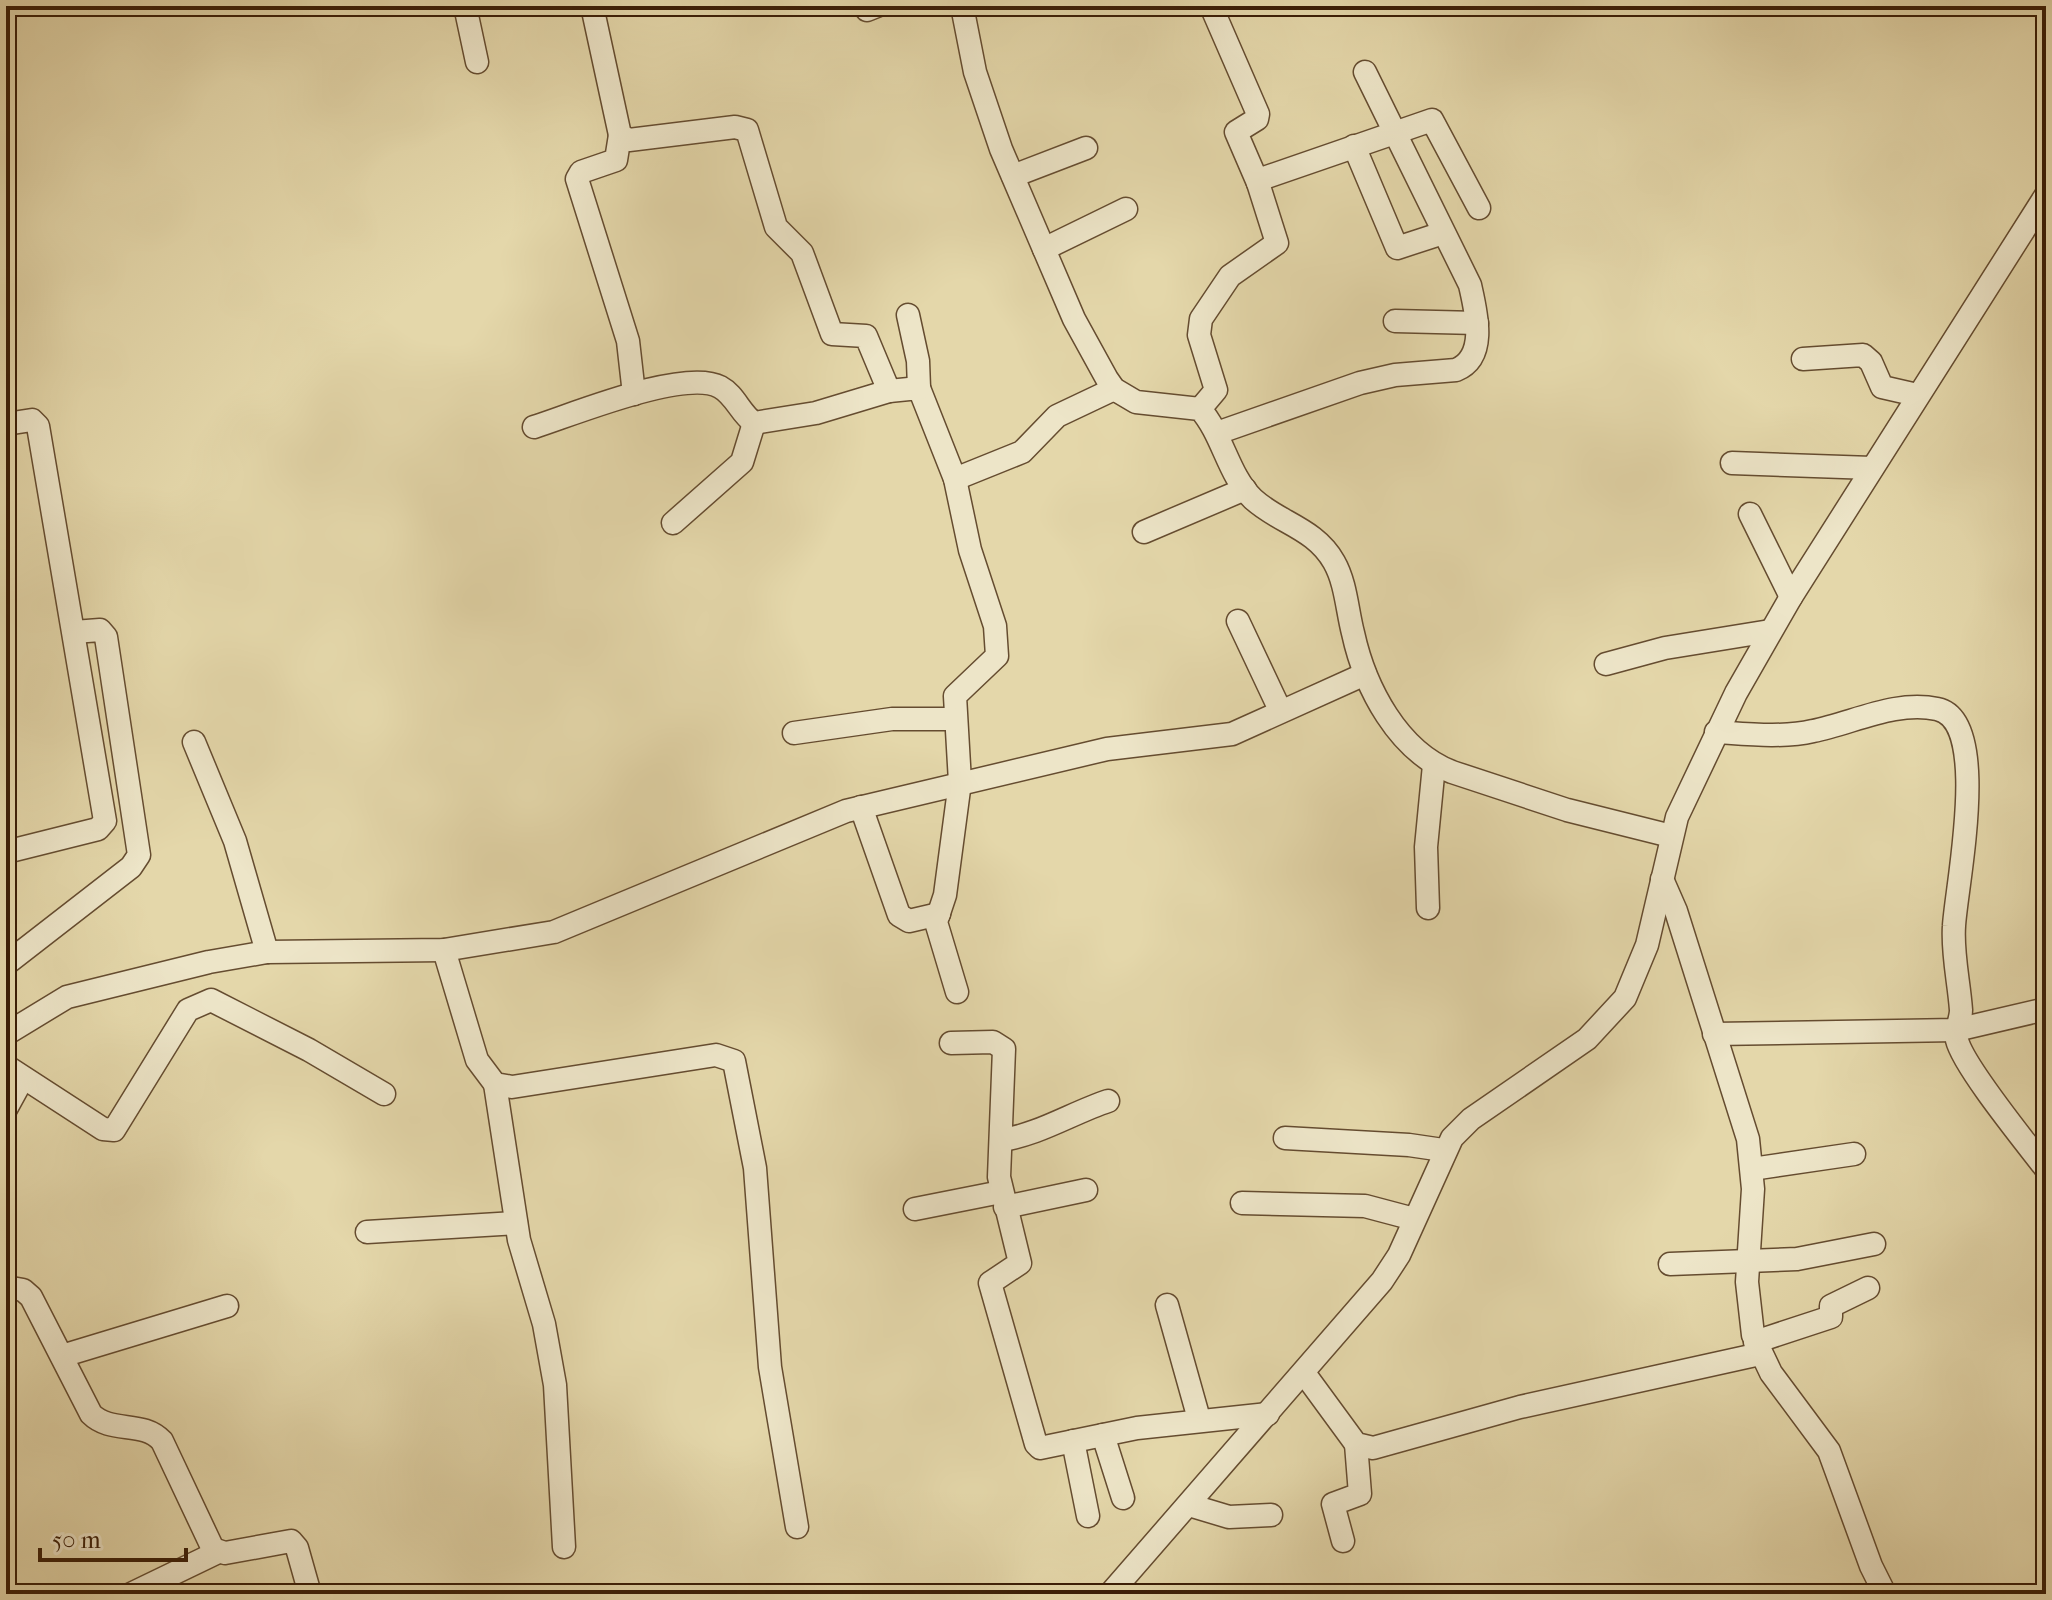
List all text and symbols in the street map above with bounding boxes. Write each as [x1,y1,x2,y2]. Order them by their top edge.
scale bar [40,1512,186,1562]
text: 50 m [52,1526,101,1554]

